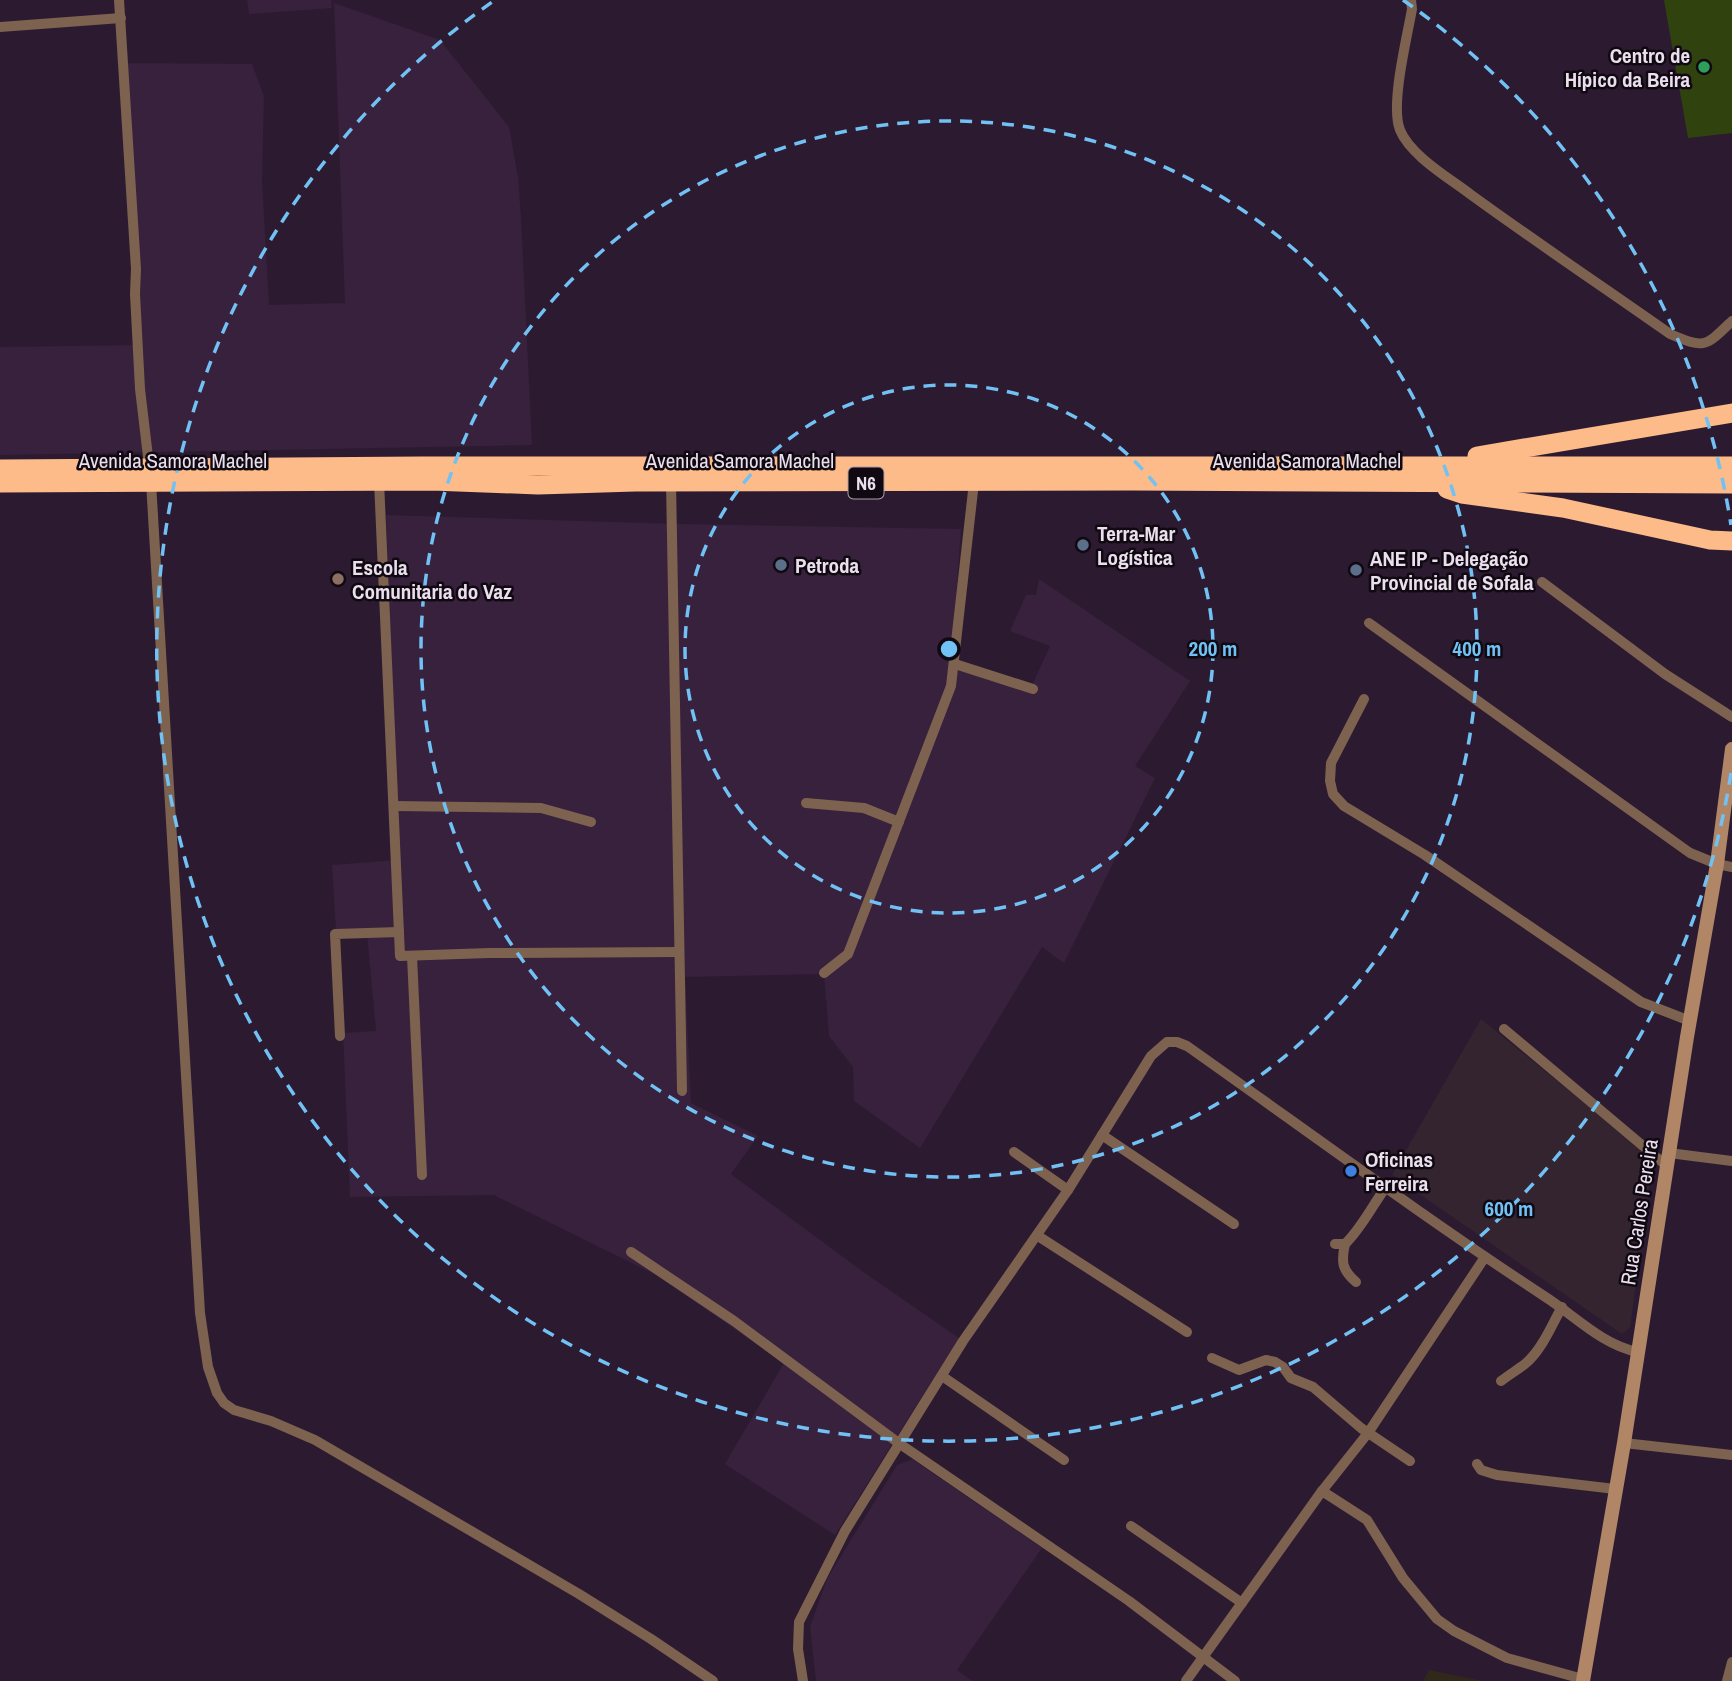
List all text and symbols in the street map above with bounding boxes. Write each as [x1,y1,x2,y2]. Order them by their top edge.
place label: Centro de Hípico da Beira [1565,41,1690,94]
marker: Centro de Hípico da Beira [1696,59,1712,75]
street label: Avenida Samora Machel [78,446,267,475]
street label: Avenida Samora Machel [645,446,834,475]
street label: Avenida Samora Machel [1212,446,1401,475]
road number: N6 [848,468,884,498]
place label: Terra-Mar Logística [1097,519,1175,572]
marker: Terra-Mar Logística [1075,537,1091,553]
place label: ANE IP - Delegação Provincial de Sofala [1370,544,1534,597]
place label: Petroda [795,551,860,580]
place label: Escola Comunitaria do Vaz [352,553,512,606]
marker: Petroda [773,557,789,573]
marker: ANE IP - Delegação Provincial de Sofala [1348,562,1364,578]
marker: Escola Comunitaria do Vaz [330,571,346,587]
text: 200 m [1189,634,1237,663]
text: 400 m [1453,634,1501,663]
centre of rings [937,637,961,661]
street label: Rua Carlos Pereira [1613,1137,1665,1287]
place label: Oficinas Ferreira [1365,1145,1433,1198]
marker: Oficinas Ferreira [1343,1163,1359,1179]
text: 600 m [1485,1194,1533,1223]

